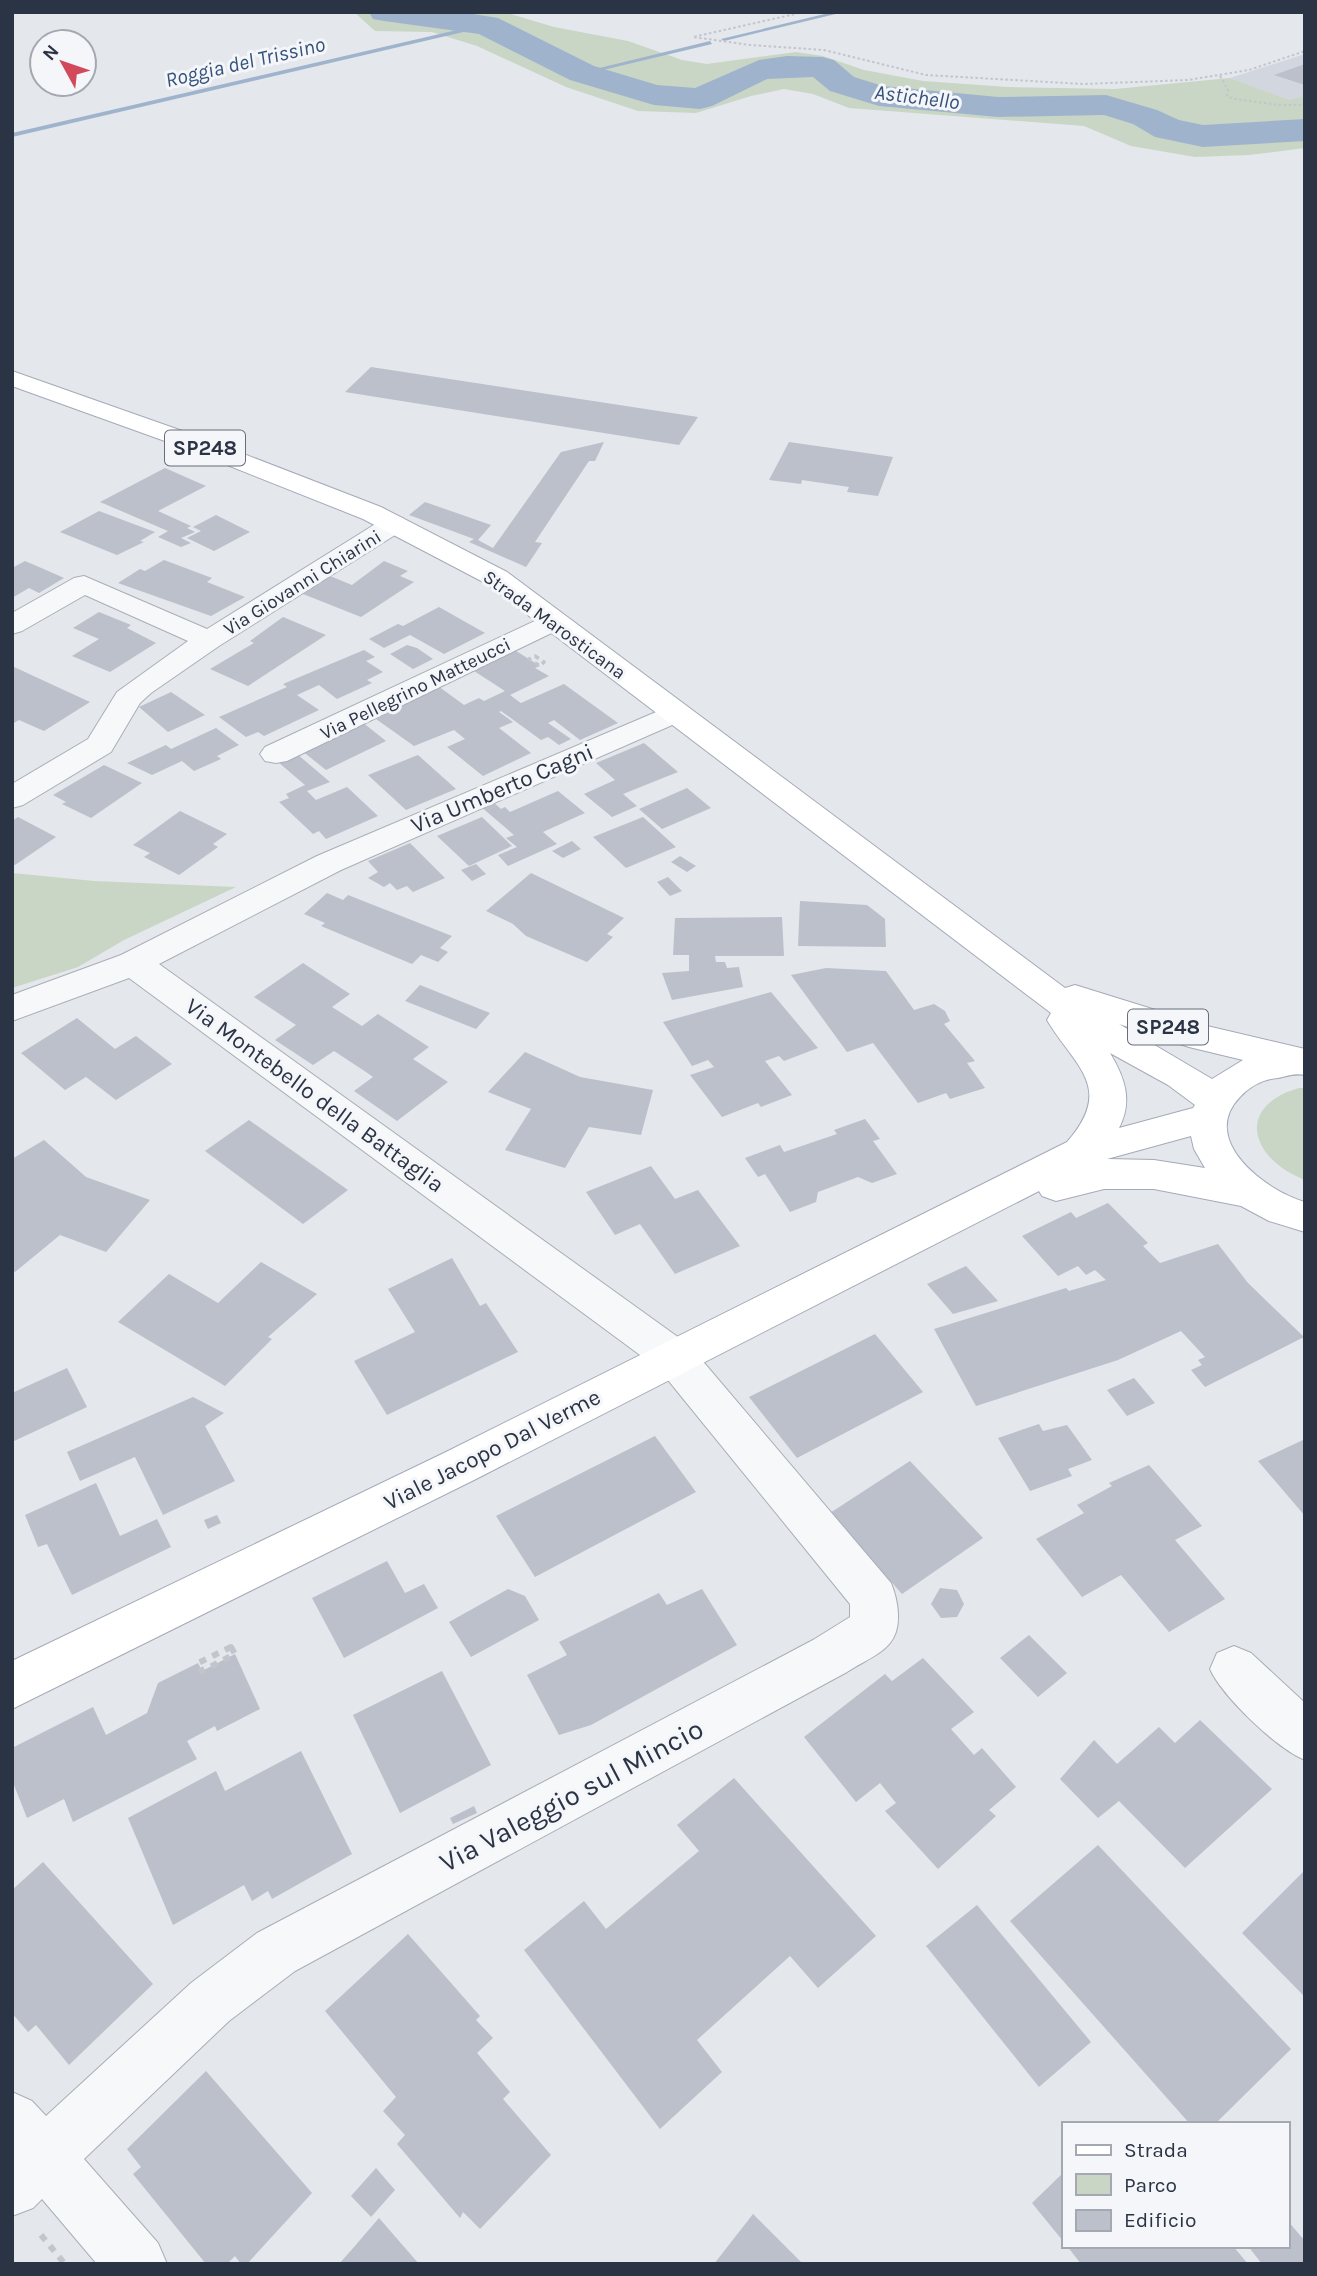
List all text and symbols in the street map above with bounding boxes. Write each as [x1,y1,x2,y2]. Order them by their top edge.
north arrow [28,28,98,98]
water label: Roggia del Trissino [163,32,328,92]
text: N [38,40,64,65]
water label: Astichello [873,80,961,114]
road number: SP248 [165,430,245,466]
street label: Via Giovanni Chiarini [220,525,385,640]
street label: Strada Marosticana [479,566,630,684]
street label: Via Pellegrino Matteucci [317,633,514,745]
street label: Via Umberto Cagni [407,738,597,839]
street label: Via Montebello della Battaglia [180,993,449,1198]
road number: SP248 [1128,1010,1208,1044]
street label: Viale Jacopo Dal Verme [379,1383,605,1516]
street label: Via Valeggio sul Mincio [434,1712,709,1879]
legend [1062,2122,1289,2248]
text: Strada [1124,2138,1188,2162]
text: Parco [1124,2173,1177,2197]
text: Edificio [1124,2208,1197,2232]

